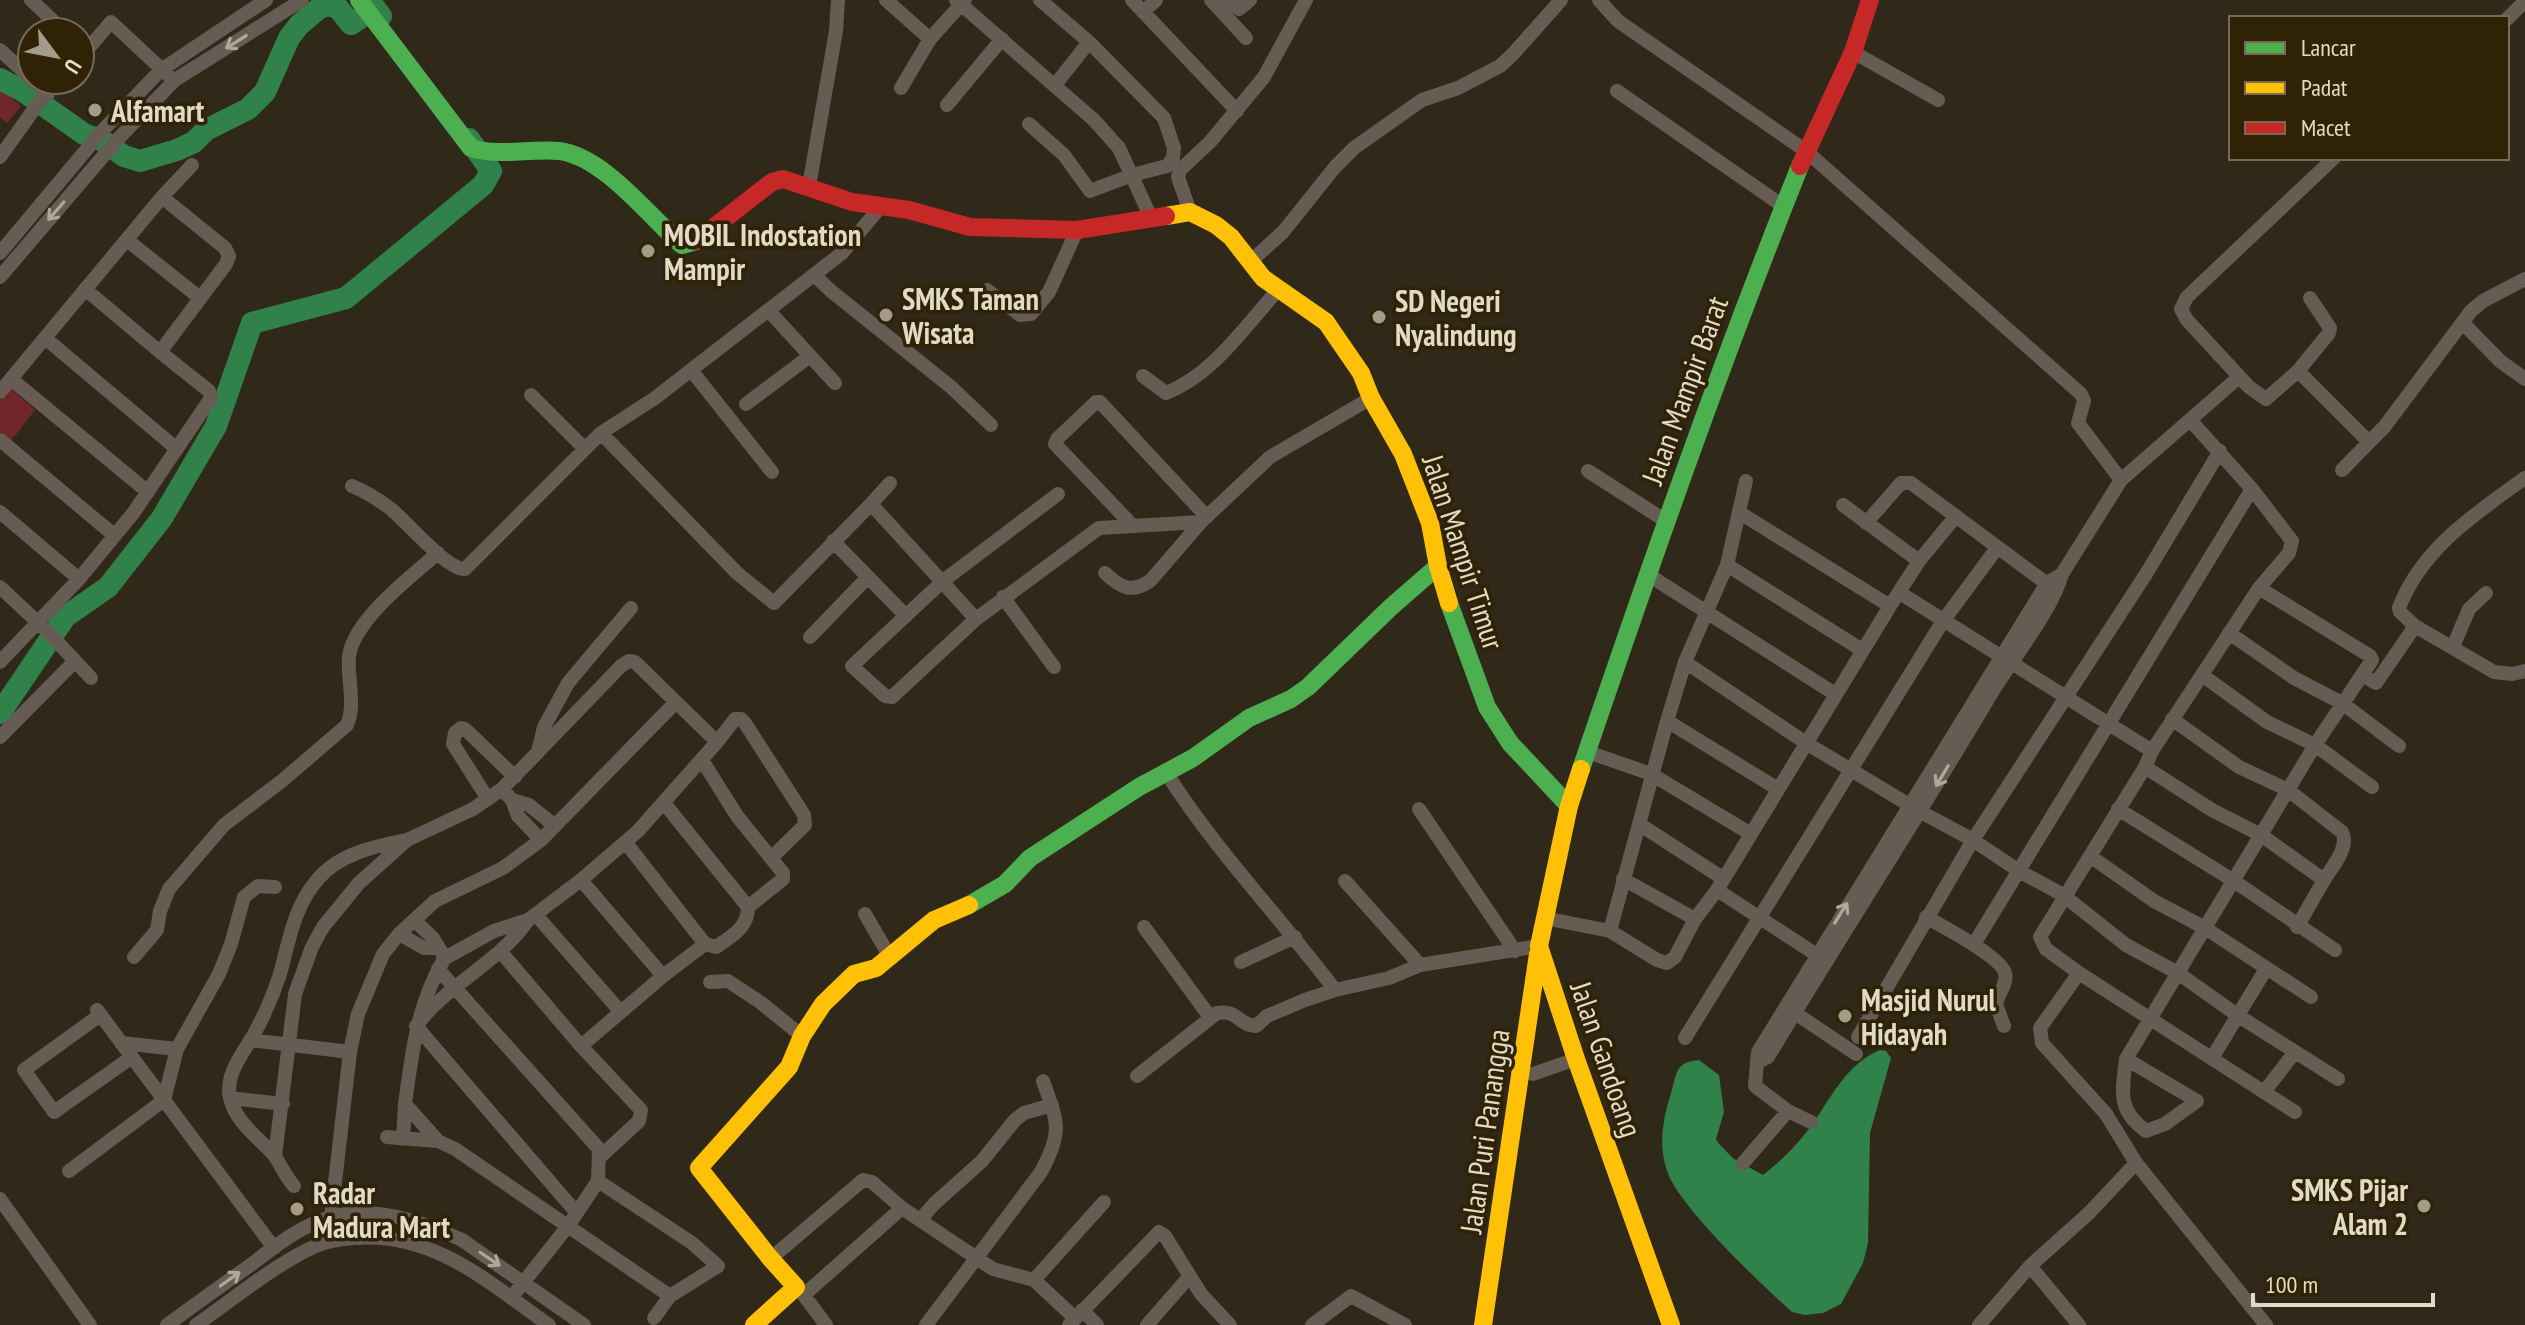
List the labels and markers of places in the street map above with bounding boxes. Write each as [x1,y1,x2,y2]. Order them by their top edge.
place label: Alfamart [110,91,205,130]
marker: Alfamart [86,101,104,119]
place label: MOBIL Indostation Mampir [664,215,861,288]
marker: MOBIL Indostation Mampir [639,242,657,260]
place label: SMKS Taman Wisata [901,279,1039,352]
place label: SD Negeri Nyalindung [1395,281,1517,354]
marker: SMKS Taman Wisata [877,306,895,324]
marker: SD Negeri Nyalindung [1370,308,1388,326]
place label: Masjid Nurul Hidayah [1861,980,1997,1053]
marker: Masjid Nurul Hidayah [1836,1007,1854,1025]
place label: SMKS Pijar Alam 2 [2291,1170,2408,1243]
place label: Radar Madura Mart [313,1173,450,1246]
marker: SMKS Pijar Alam 2 [2415,1197,2433,1215]
marker: Radar Madura Mart [288,1200,306,1218]

